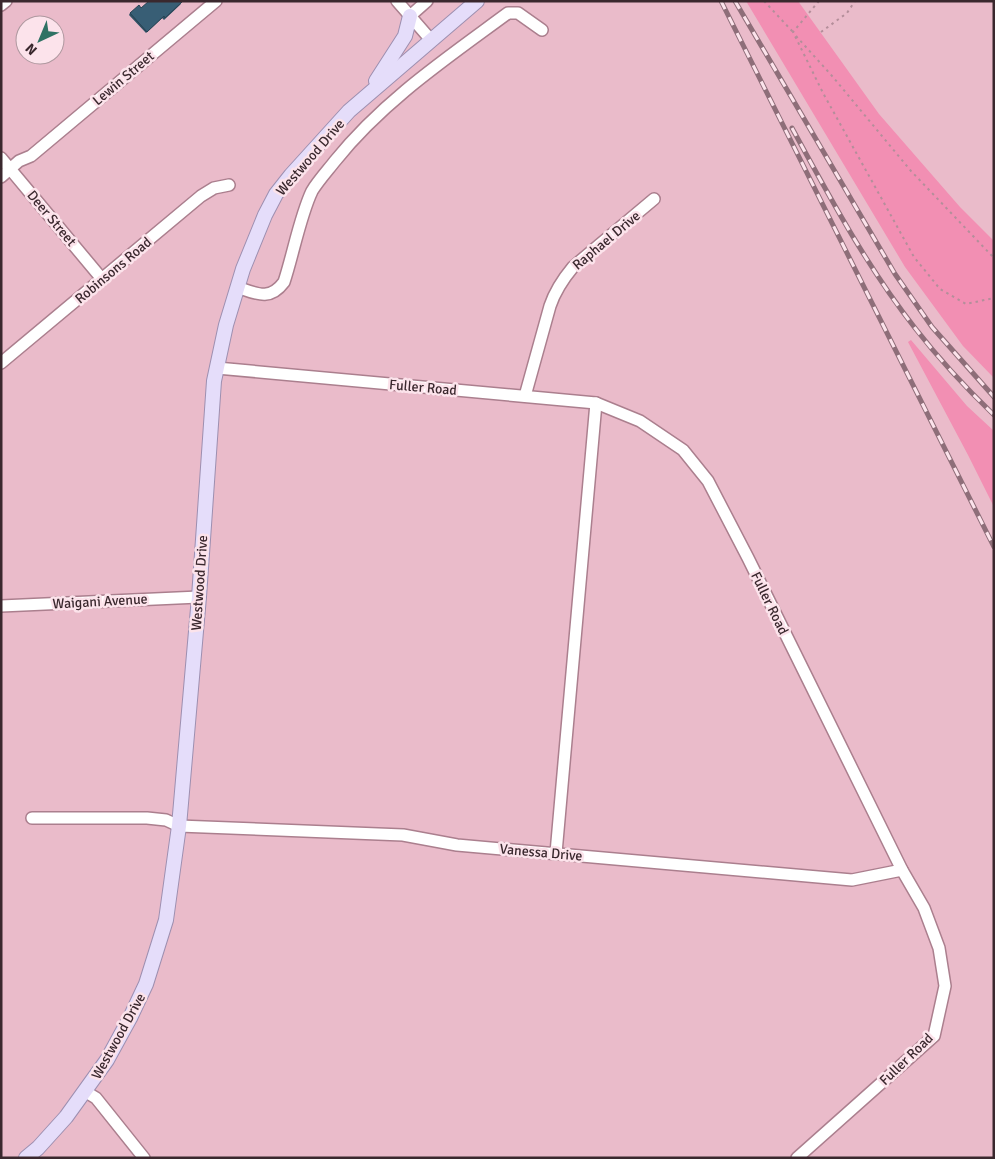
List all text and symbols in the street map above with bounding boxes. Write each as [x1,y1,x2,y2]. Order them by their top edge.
north arrow [15,15,65,65]
text: N [22,39,41,58]
street label: Lewin Street [89,48,158,109]
street label: Westwood Drive [273,116,348,199]
street label: Deer Street [23,187,80,250]
street label: Raphael Drive [569,207,644,274]
street label: Robinsons Road [72,233,155,307]
street label: Fuller Road [388,376,457,399]
street label: Westwood Drive [188,535,211,631]
street label: Fuller Road [747,569,792,637]
street label: Waigani Avenue [52,591,148,612]
street label: Vanessa Drive [499,840,583,865]
street label: Westwood Drive [88,990,149,1082]
street label: Fuller Road [876,1030,937,1089]

